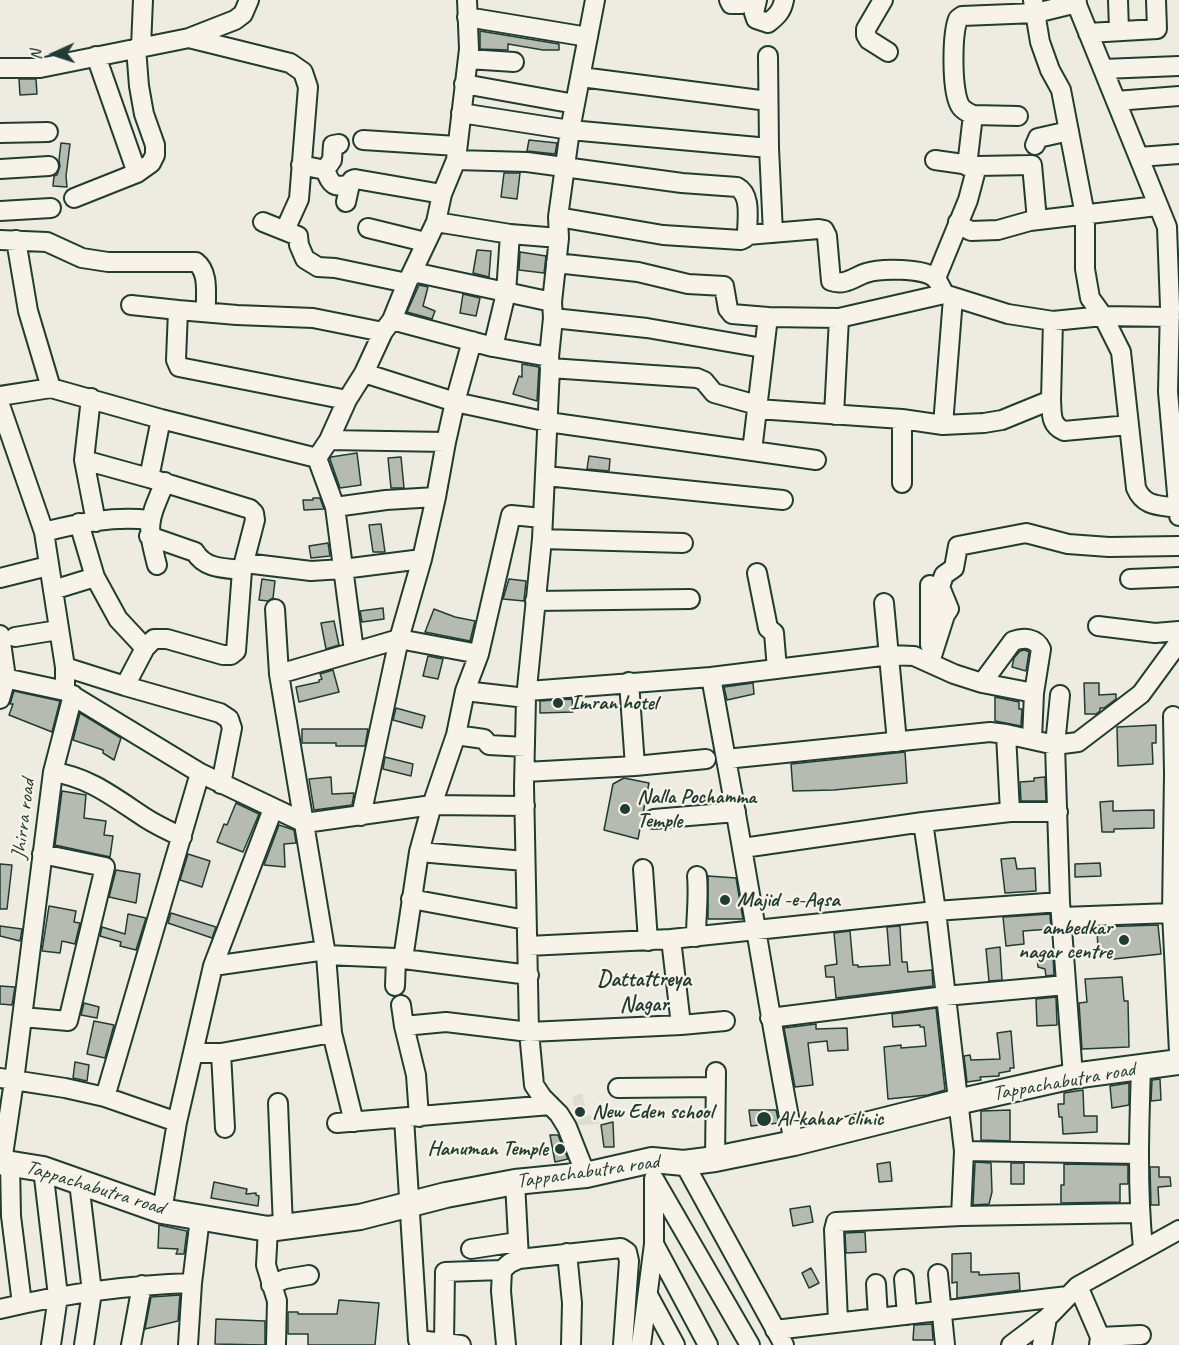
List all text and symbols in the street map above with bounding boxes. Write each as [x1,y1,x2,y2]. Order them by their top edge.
north arrow [24,24,84,84]
text: N [26,49,46,60]
place label: Imran hotel [570,690,657,716]
marker: Imran hotel [551,696,565,710]
street label: Jhirra road [7,777,41,861]
place label: Nalla Pochamma Temple [637,784,756,834]
marker: Nalla Pochamma Temple [618,802,632,816]
place label: Majid -e-Aqsa [737,887,840,913]
marker: Majid -e-Aqsa [718,893,732,907]
place label: ambedkar nagar centre [1018,915,1112,965]
marker: ambedkar nagar centre [1117,933,1131,947]
district label: Dattattreya Nagar [597,967,691,1018]
street label: Tappachabutra road [991,1057,1137,1107]
place label: New Eden school [592,1099,713,1125]
marker: New Eden school [573,1105,587,1119]
place label: Al-kahar clinic [777,1106,883,1132]
marker: Al-kahar clinic [755,1110,773,1128]
place label: Hanuman Temple [427,1136,548,1162]
marker: Hanuman Temple [553,1142,567,1156]
street label: Tappachabutra road [515,1150,661,1194]
street label: Tappachabutra road [22,1155,168,1221]

